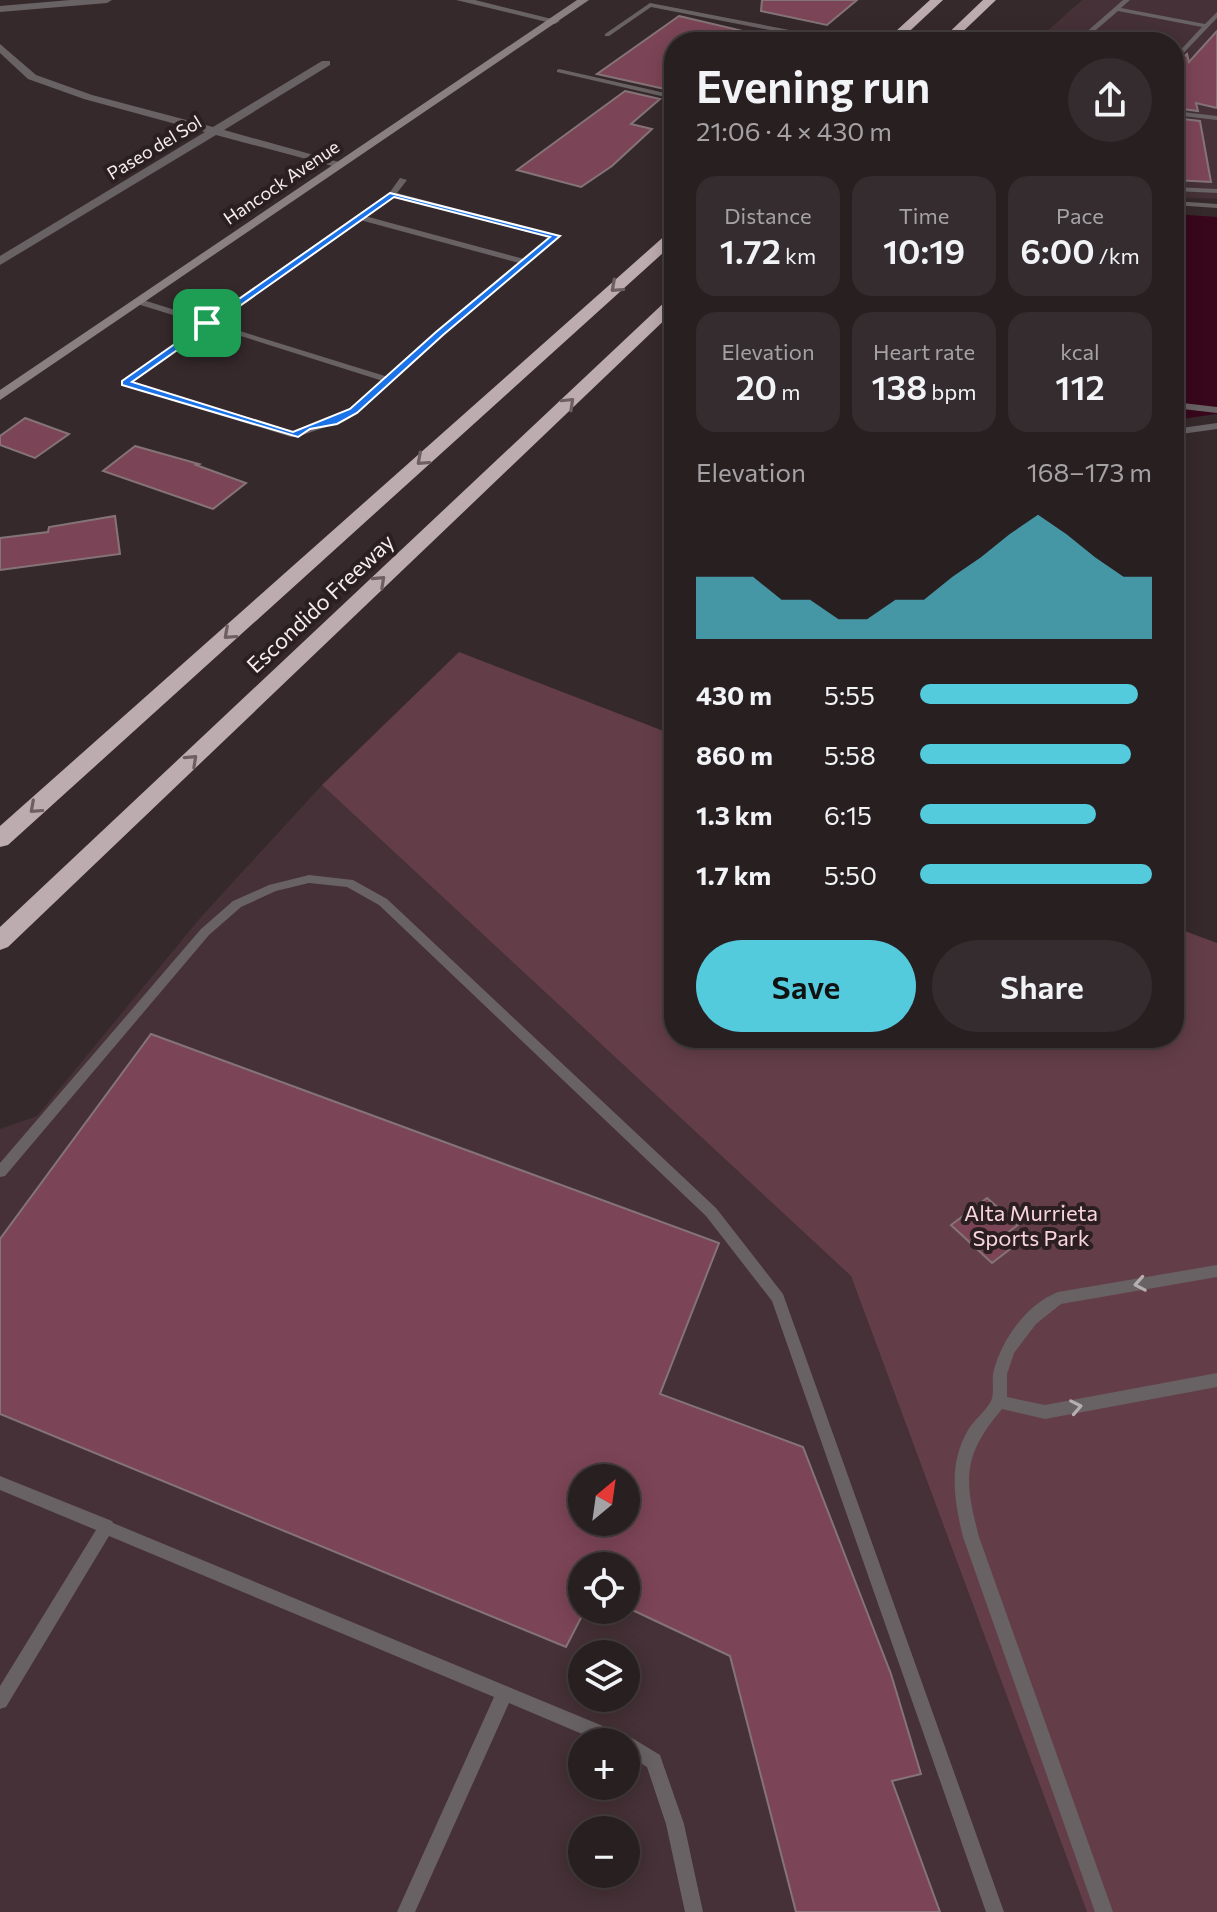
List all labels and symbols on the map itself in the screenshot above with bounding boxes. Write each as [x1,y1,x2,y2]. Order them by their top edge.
street label: Paseo del Sol [103,110,205,184]
street label: Hancock Avenue [219,135,343,229]
one-way arrow [610,277,625,292]
pin [173,289,241,357]
one-way arrow [560,397,574,412]
one-way arrow [417,451,432,465]
street label: Escondido Freeway [241,528,399,678]
one-way arrow [371,577,386,591]
one-way arrow [223,624,238,639]
one-way arrow [182,755,197,769]
one-way arrow [30,798,45,812]
park label: Alta Murrieta Sports Park [964,1199,1098,1251]
one-way arrow [1133,1275,1147,1292]
one-way arrow [1069,1400,1083,1417]
north arrow [568,1464,640,1536]

